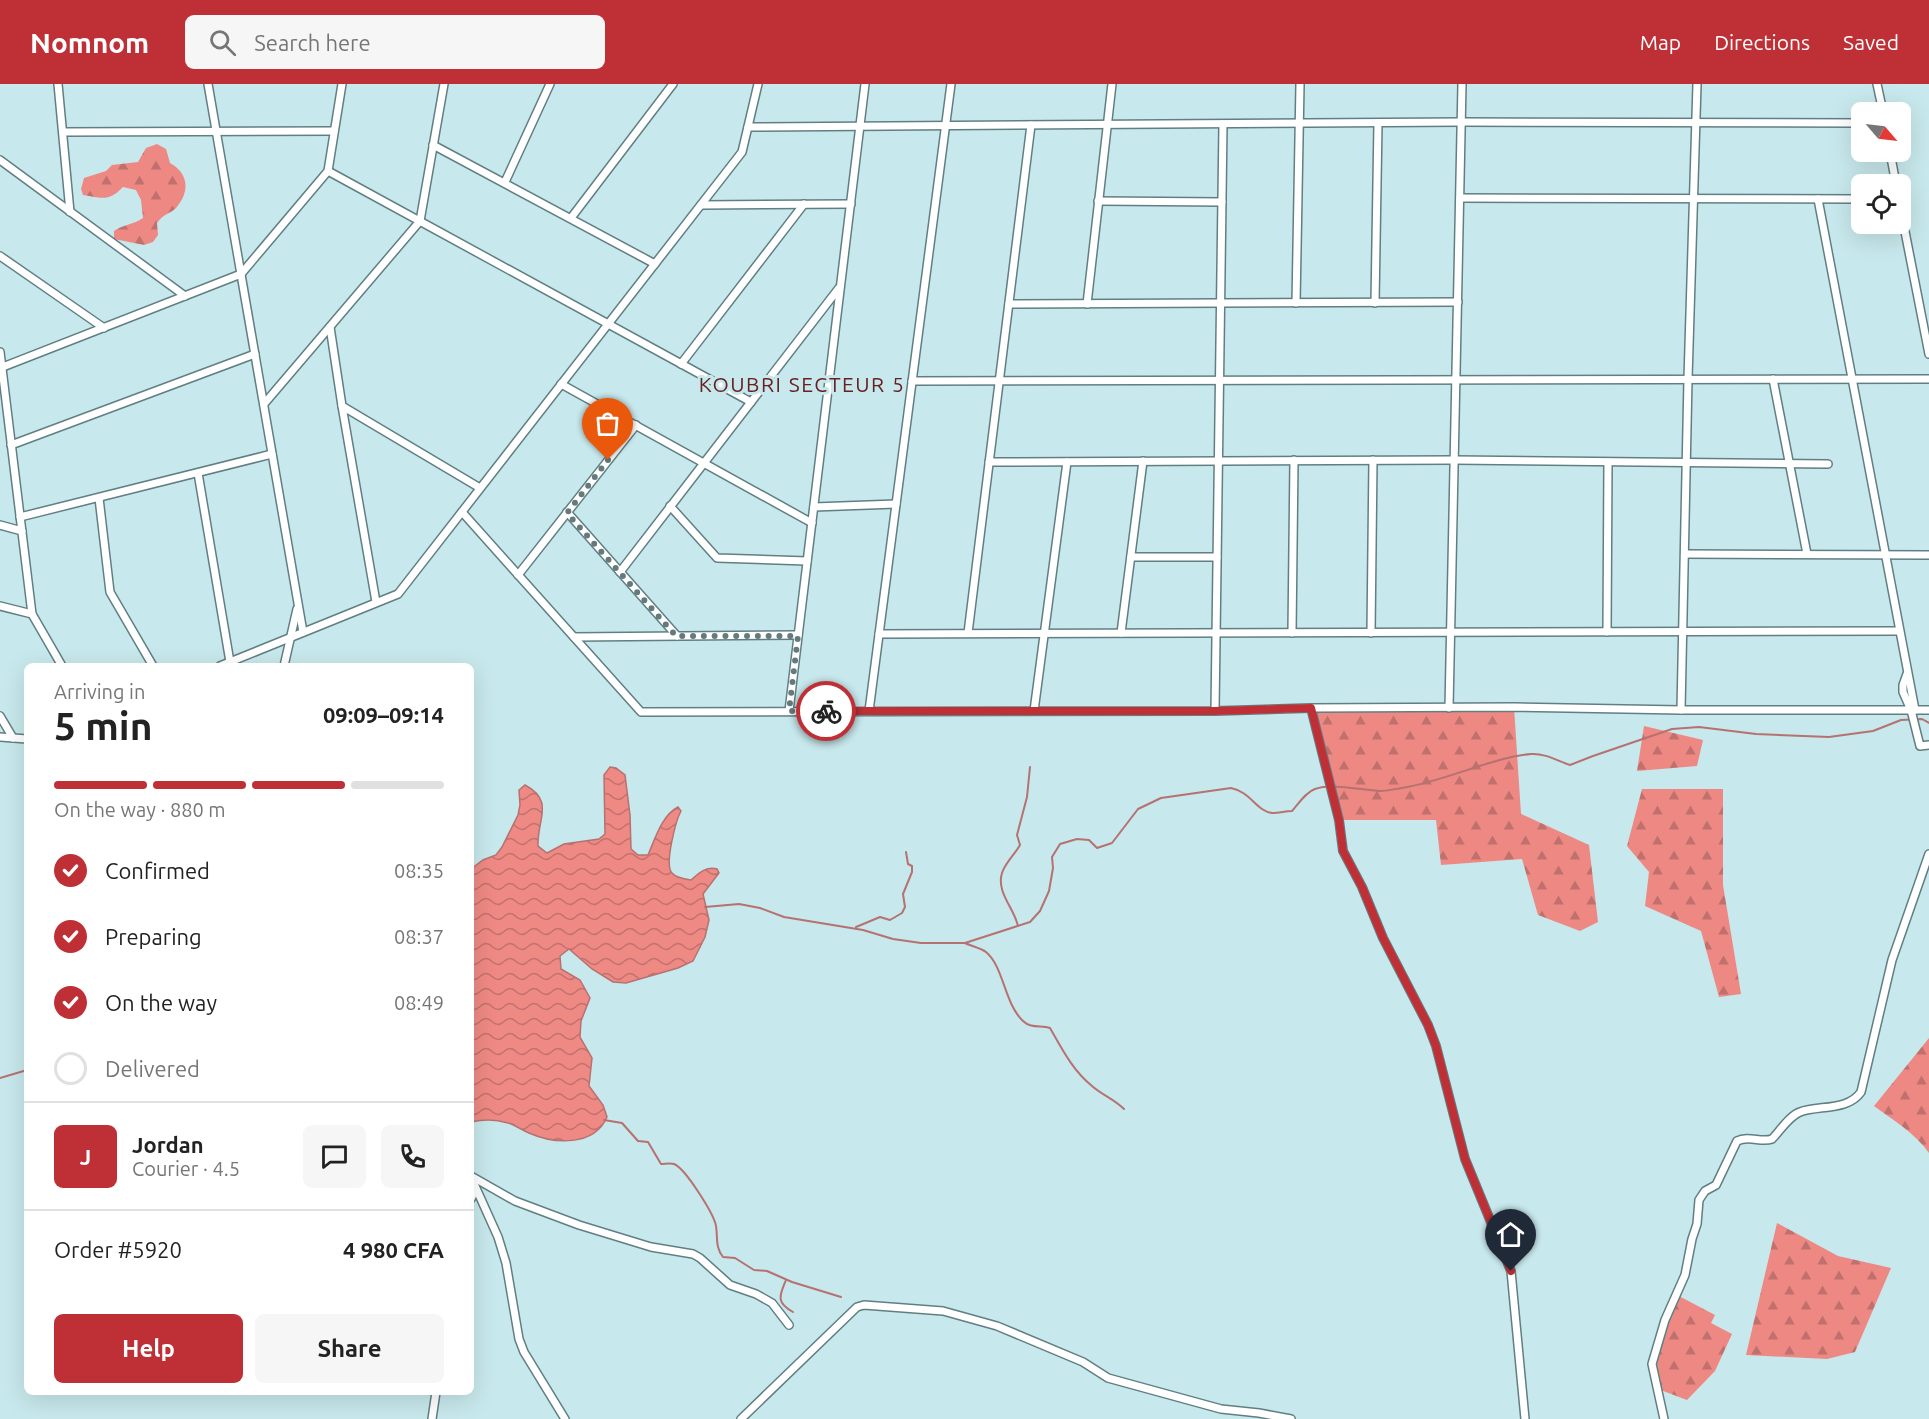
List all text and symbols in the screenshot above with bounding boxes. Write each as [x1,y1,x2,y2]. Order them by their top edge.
search box [185,15,605,69]
icon: search [206,26,239,59]
text: Nomnom [30,27,149,58]
text: Search here [254,30,371,55]
text: Map [1640,30,1681,54]
text: Directions [1714,30,1810,54]
text: Saved [1843,30,1899,54]
north arrow [1851,102,1911,162]
map controls [1851,102,1911,234]
button: locate [1851,174,1911,234]
district label: KOUBRI SECTEUR 5 [699,372,905,396]
pin [582,398,633,460]
icon: bag [591,407,624,440]
text: Arriving in [54,680,145,703]
courier [796,681,856,741]
icon: bike [810,695,843,728]
text: 09:09–09:14 [323,702,444,727]
text: 5 min [54,704,153,747]
text: On the way · 880 m [54,798,226,821]
icon: check [54,854,87,887]
text: Confirmed [105,858,210,883]
text: 08:35 [394,859,444,882]
icon: check [54,920,87,953]
text: Preparing [105,924,202,949]
text: 08:37 [394,925,444,948]
icon: check [54,986,87,1019]
text: On the way [105,990,217,1015]
text: 08:49 [394,991,444,1014]
text: Delivered [105,1056,200,1081]
button: chat [303,1125,366,1188]
button: phone [381,1125,444,1188]
text: Jordan [132,1132,204,1157]
text: J [80,1144,91,1169]
text: Courier · 4.5 [132,1157,240,1180]
pin [1485,1209,1536,1271]
icon: home [1494,1218,1527,1251]
text: Order #5920 [54,1237,182,1262]
text: 4 980 CFA [343,1237,444,1262]
button: Help [54,1314,243,1383]
button: Share [255,1314,444,1383]

